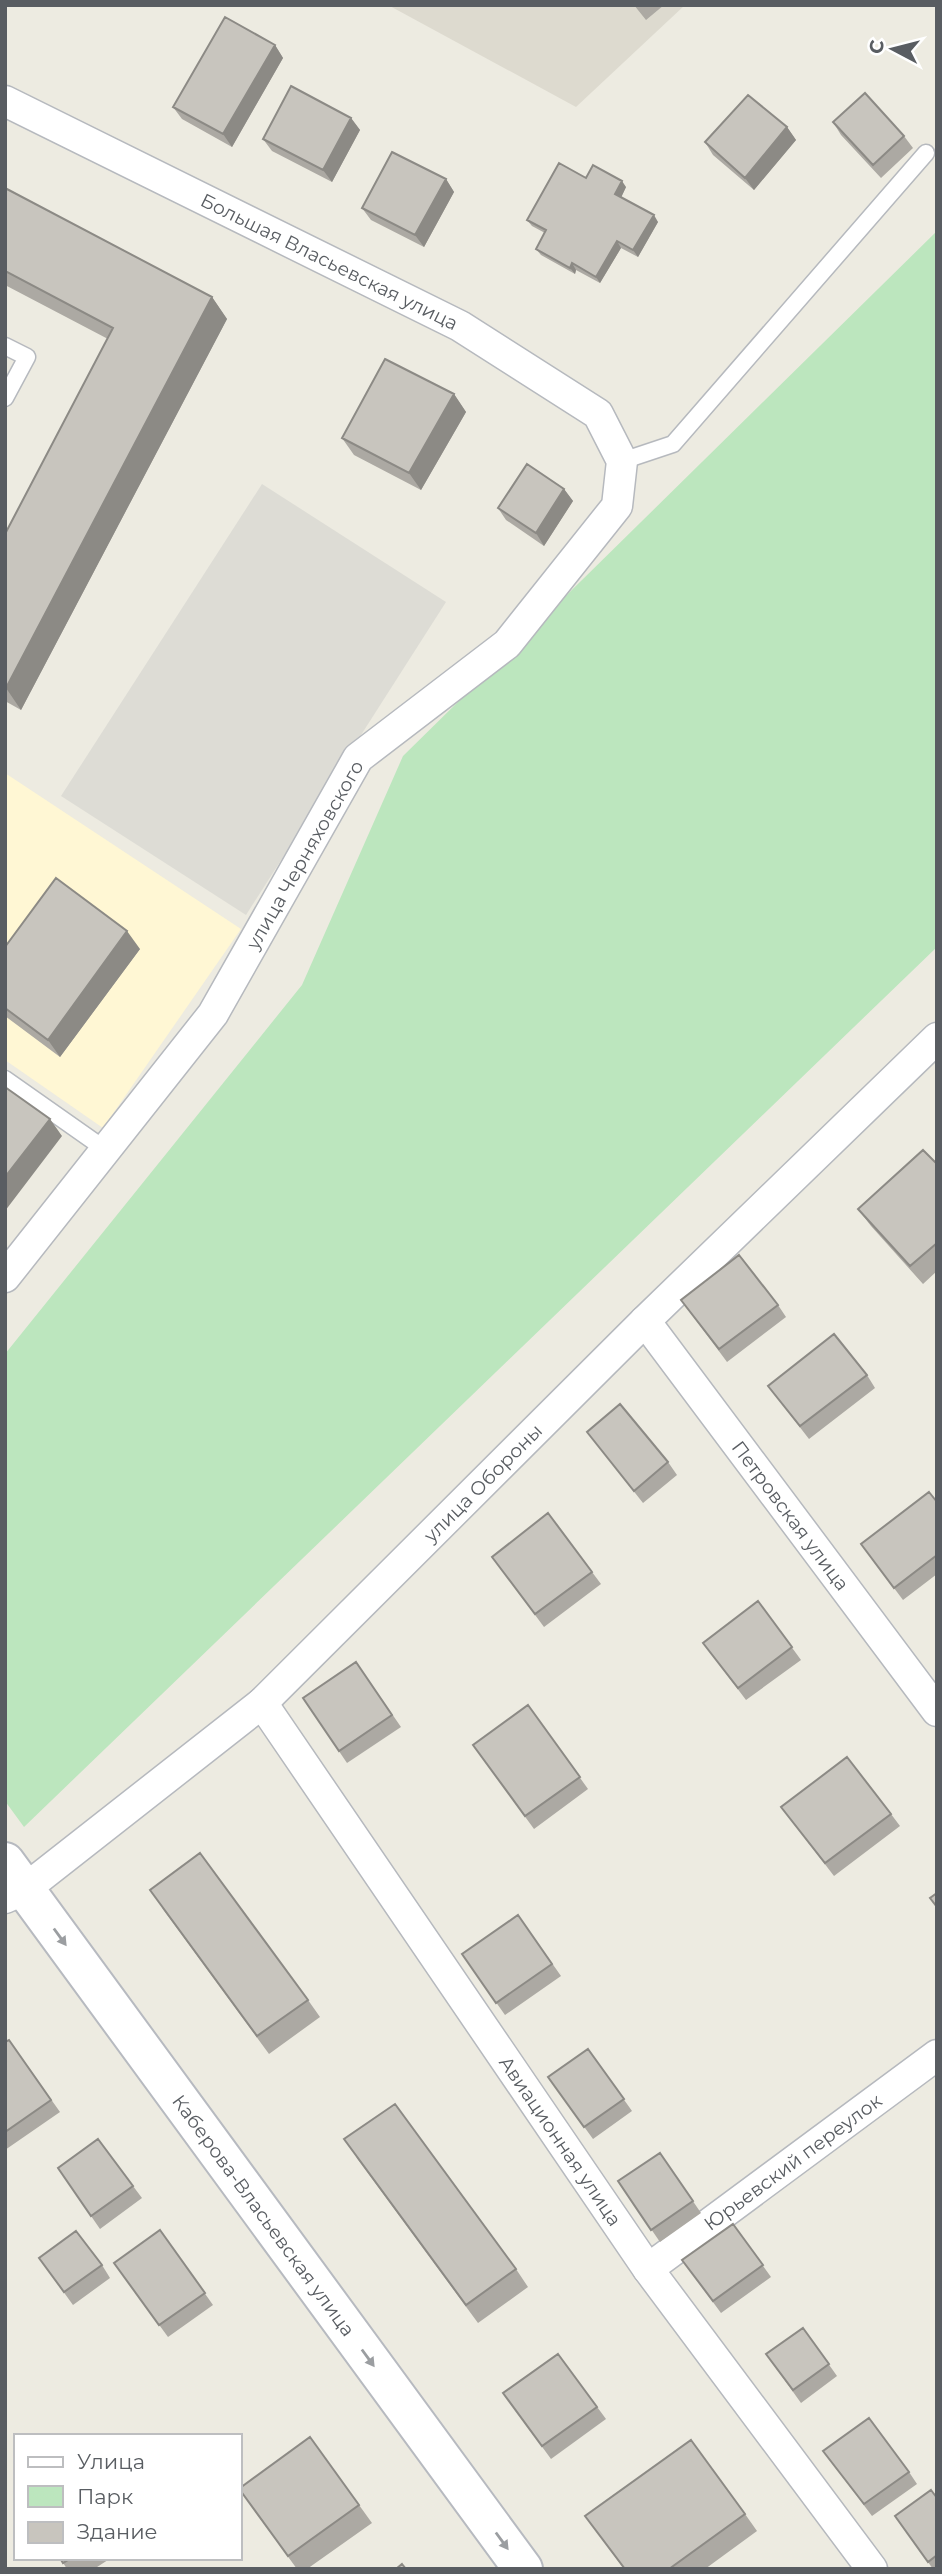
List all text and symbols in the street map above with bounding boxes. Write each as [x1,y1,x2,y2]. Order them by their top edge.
north arrow [858,14,928,84]
text: С [864,39,889,55]
street label: Большая Власьевская улица [197,188,462,335]
street label: улица Черняховского [241,756,369,954]
street label: улица Обороны [418,1419,547,1547]
street label: Петровская улица [727,1436,854,1595]
one-way arrow [53,1928,67,1946]
street label: Авиационная улица [495,2052,627,2230]
street label: Юрьевский переулок [699,2089,886,2235]
street label: Каберова-Власьевская улица [168,2090,360,2341]
one-way arrow [361,2349,375,2367]
legend [14,2434,242,2560]
text: Улица [77,2449,145,2474]
text: Парк [77,2484,133,2509]
text: Здание [77,2519,158,2544]
one-way arrow [495,2532,509,2550]

